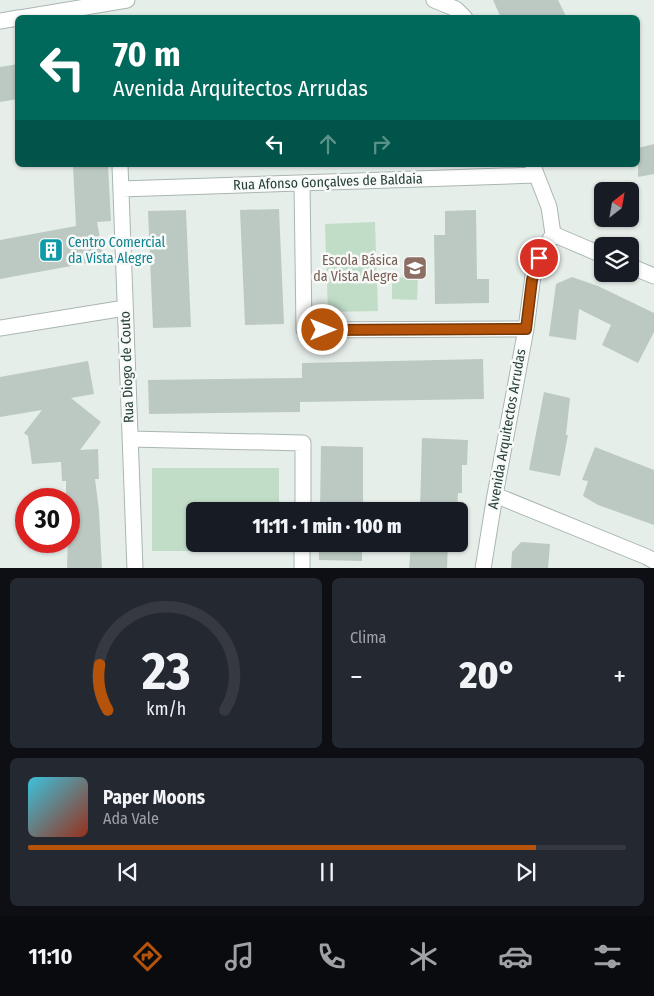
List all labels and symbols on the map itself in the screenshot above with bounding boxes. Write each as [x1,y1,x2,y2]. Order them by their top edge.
street label: Rua Afonso Gonçalves de Baldaia [233,170,423,194]
north arrow [594,182,639,228]
place label: Centro Comercial da Vista Alegre [68,234,165,267]
building icon: Centro Comercial da Vista Alegre [38,237,64,263]
pin [518,237,560,279]
place label: Escola Básica da Vista Alegre [313,252,398,285]
school or university icon: Escola Básica da Vista Alegre [402,255,428,281]
position arrow [296,303,348,355]
street label: Rua Diogo de Couto [117,311,137,423]
street label: Avenida Arquitectos Arrudas [485,348,529,510]
speed limit sign: 30 [15,488,80,553]

